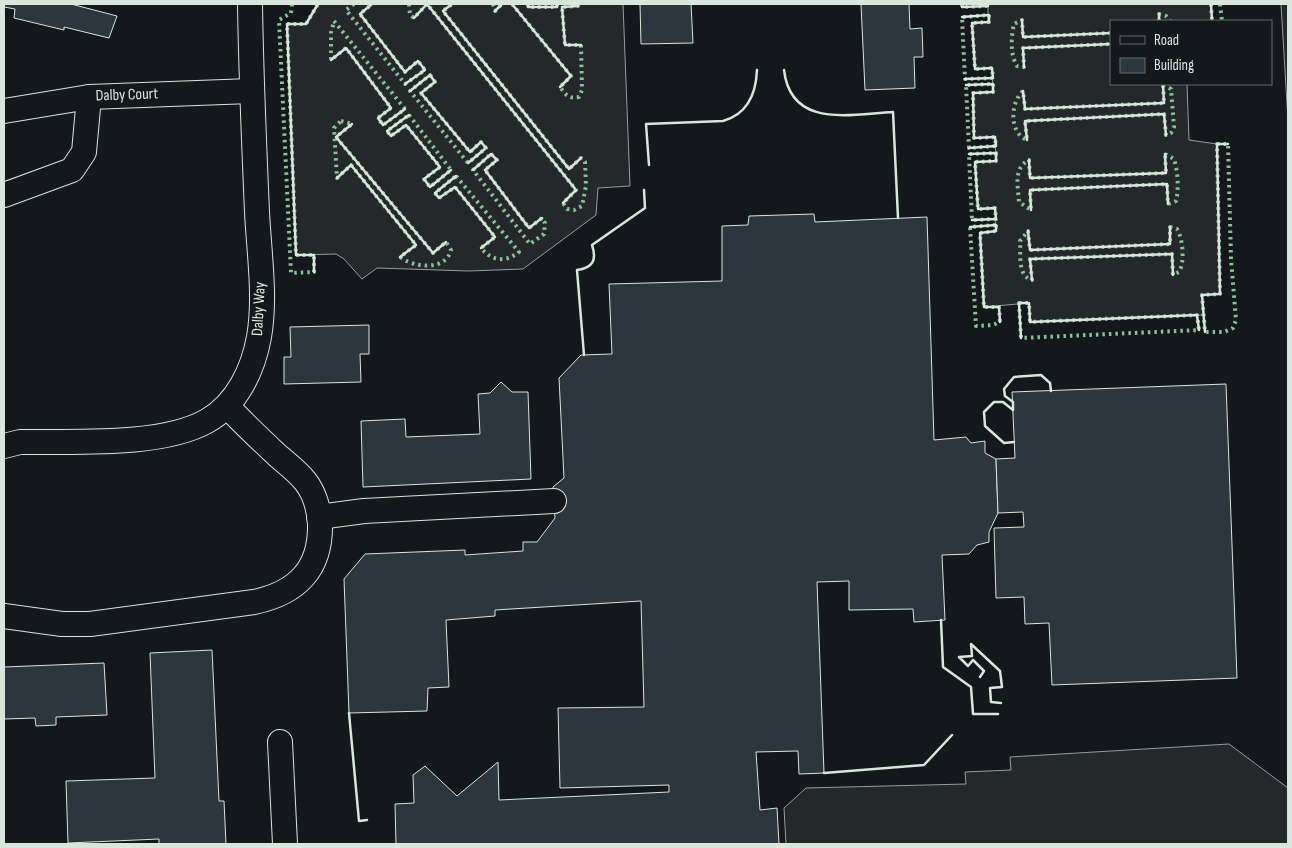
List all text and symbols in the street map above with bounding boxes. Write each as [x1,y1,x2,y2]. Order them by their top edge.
legend [1110,20,1272,85]
text: Road [1154,31,1179,50]
text: Building [1154,56,1194,75]
street label: Dalby Court [95,84,159,106]
street label: Dalby Way [248,281,270,337]

